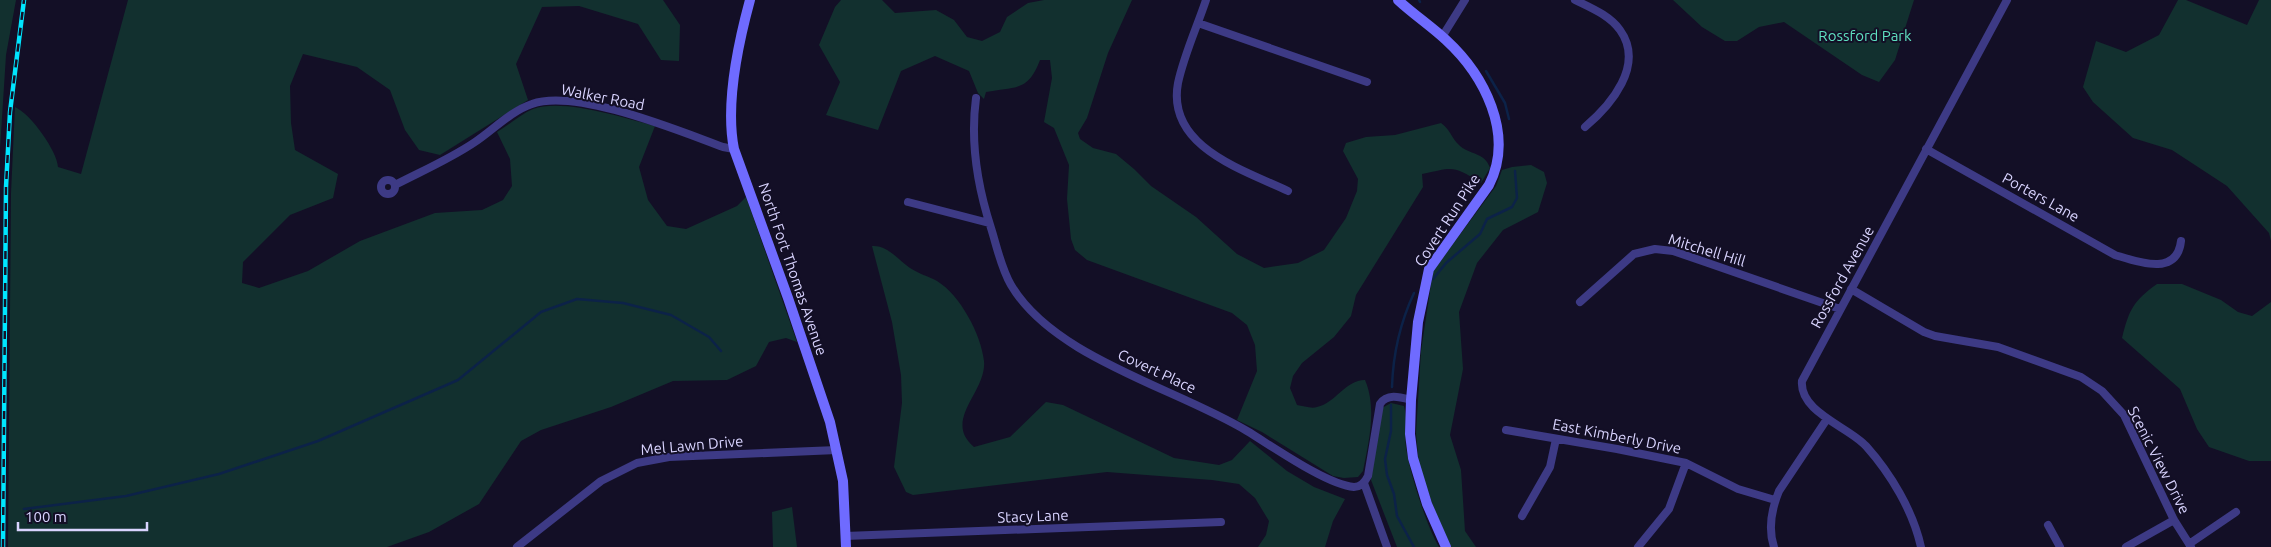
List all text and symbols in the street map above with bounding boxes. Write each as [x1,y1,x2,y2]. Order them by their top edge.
park label: Rossford Park [1818,27,1912,44]
street label: Walker Road [560,81,646,113]
street label: Porters Lane [2000,169,2082,225]
street label: Covert Run Pike [1411,171,1483,269]
street label: North Fort Thomas Avenue [755,180,831,358]
street label: Rossford Avenue [1807,223,1877,331]
street label: Mitchell Hill [1666,230,1748,270]
street label: Covert Place [1115,345,1199,397]
street label: Scenic View Drive [2125,404,2193,516]
street label: East Kimberly Drive [1551,415,1683,457]
street label: Mel Lawn Drive [640,432,744,458]
scale bar [18,500,146,532]
street label: Stacy Lane [997,506,1069,526]
text: 100 m [25,508,67,525]

